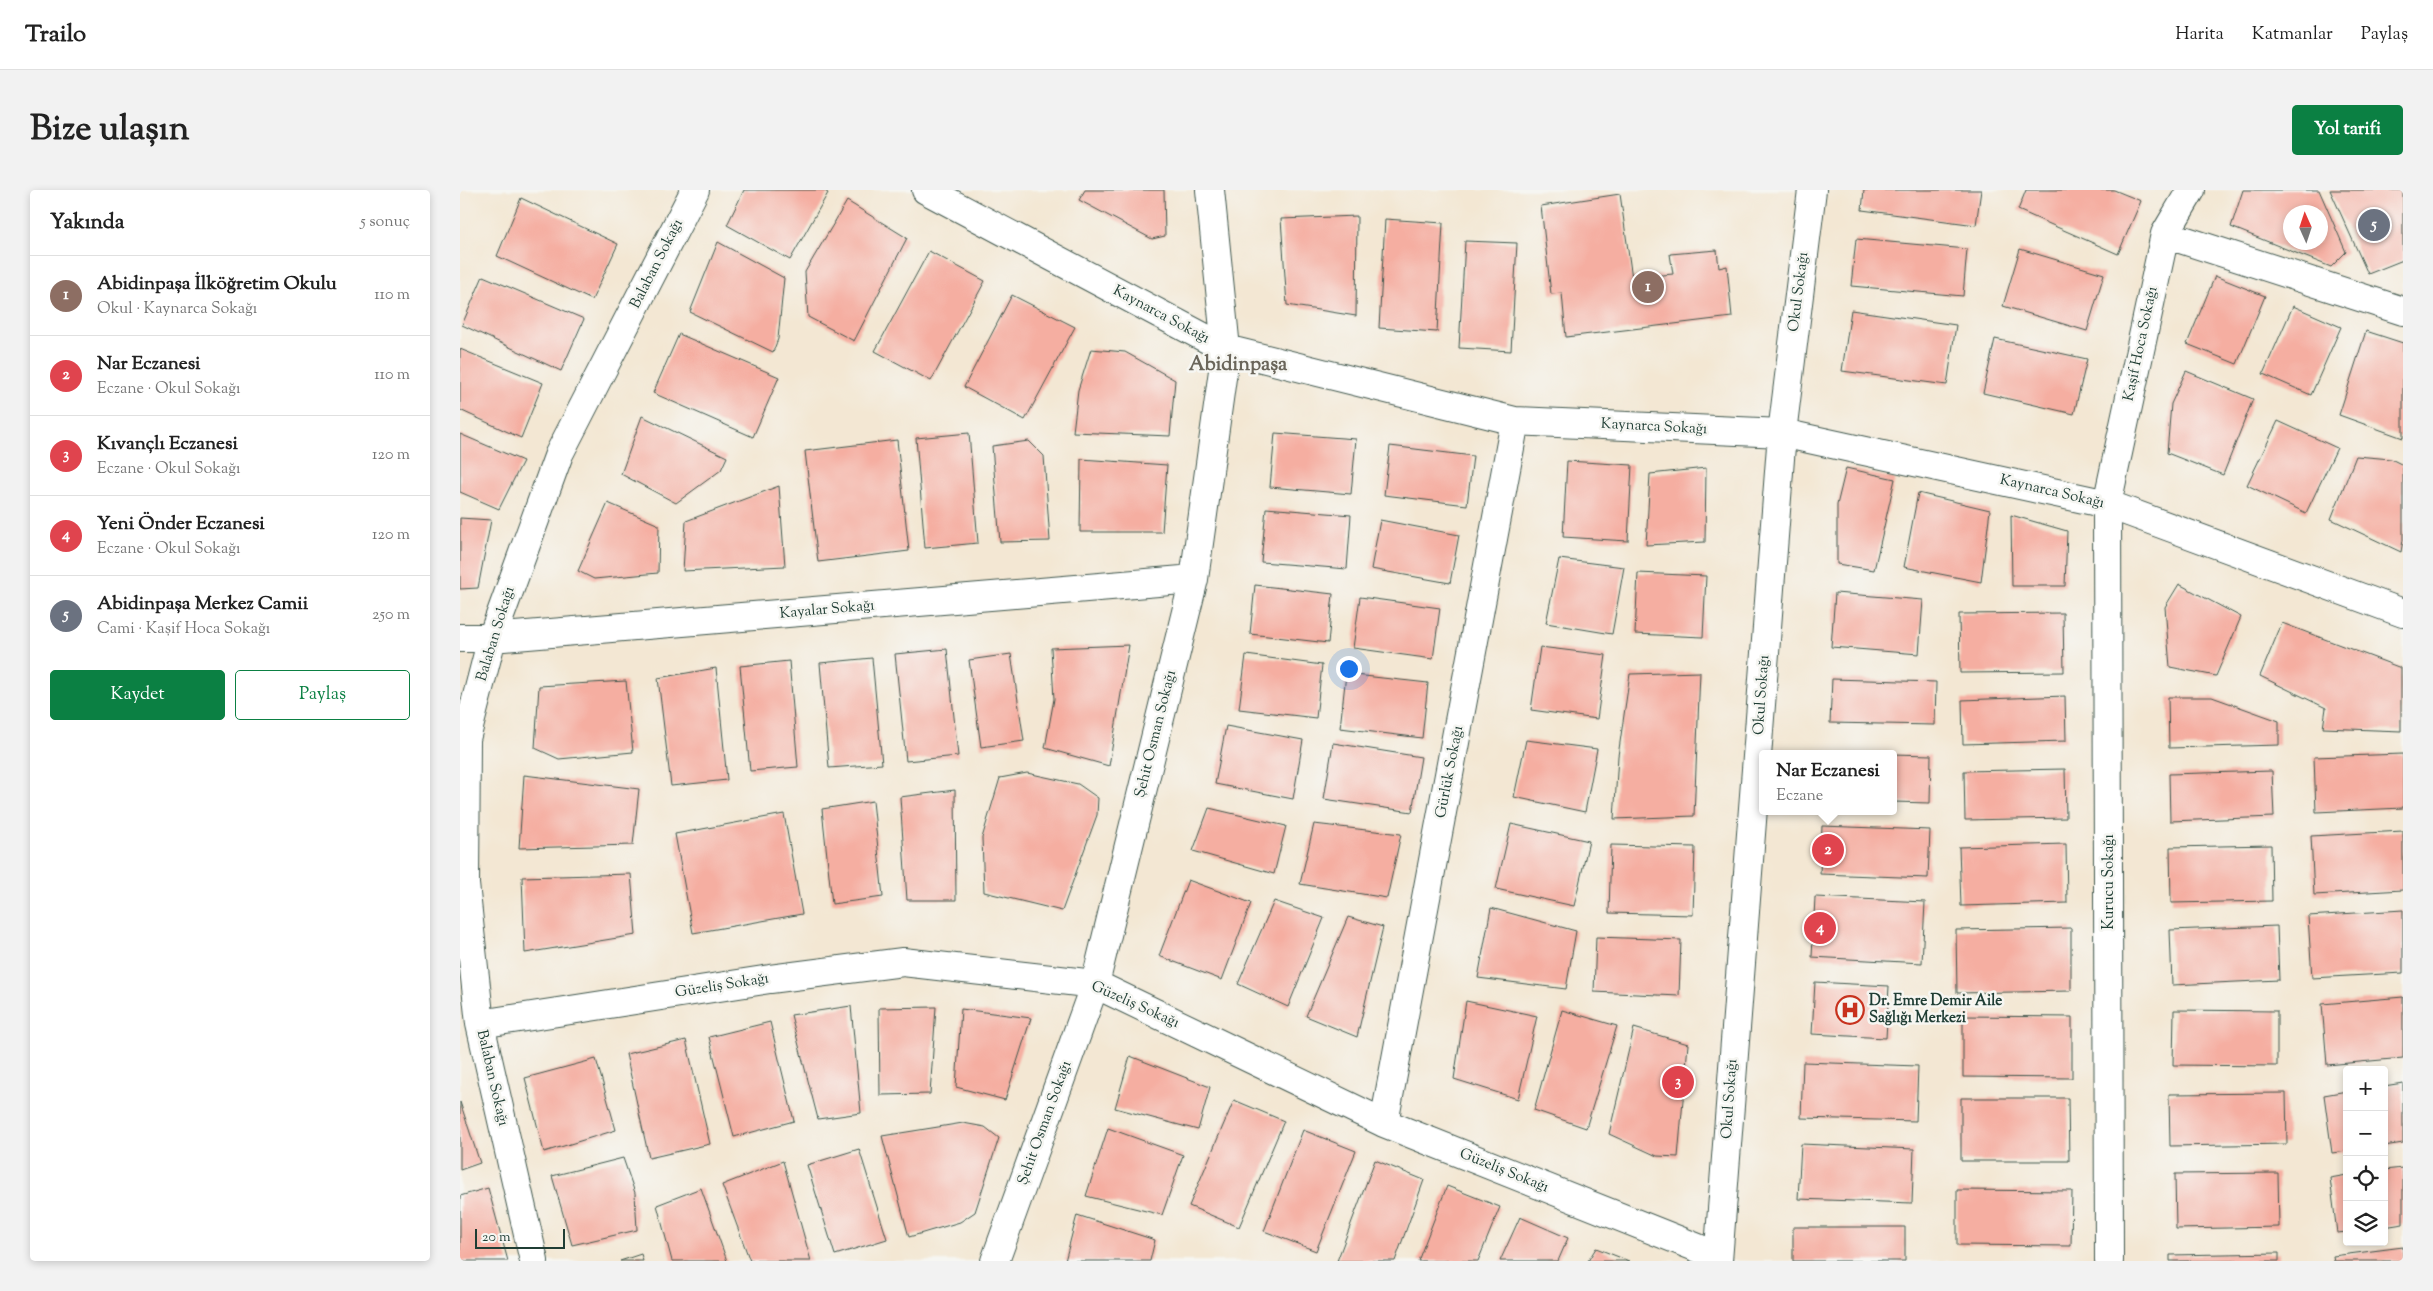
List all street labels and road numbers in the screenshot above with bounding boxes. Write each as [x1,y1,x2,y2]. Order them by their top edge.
street label: Balaban Sokağı [625,216,689,312]
street label: Okul Sokağı [1784,251,1814,333]
street label: Kaynarca Sokağı [1109,281,1213,349]
street label: Kaşif Hoca Sokağı [2119,285,2163,403]
street label: Kaynarca Sokağı [1600,414,1708,440]
street label: Kaynarca Sokağı [1998,470,2106,514]
street label: Balaban Sokağı [472,584,520,684]
street label: Kayalar Sokağı [779,595,875,625]
street label: Okul Sokağı [1749,654,1775,736]
street label: Şehit Osman Sokağı [1130,668,1182,800]
street label: Gürlük Sokağı [1431,724,1469,820]
street label: Kurucu Sokağı [2099,834,2120,930]
street label: Güzeliş Sokağı [674,968,770,1004]
street label: Güzeliş Sokağı [1088,976,1182,1034]
street label: Balaban Sokağı [471,1028,513,1128]
street label: Şehit Osman Sokağı [1013,1058,1077,1188]
street label: Okul Sokağı [1717,1058,1743,1140]
street label: Güzeliş Sokağı [1456,1144,1552,1198]

